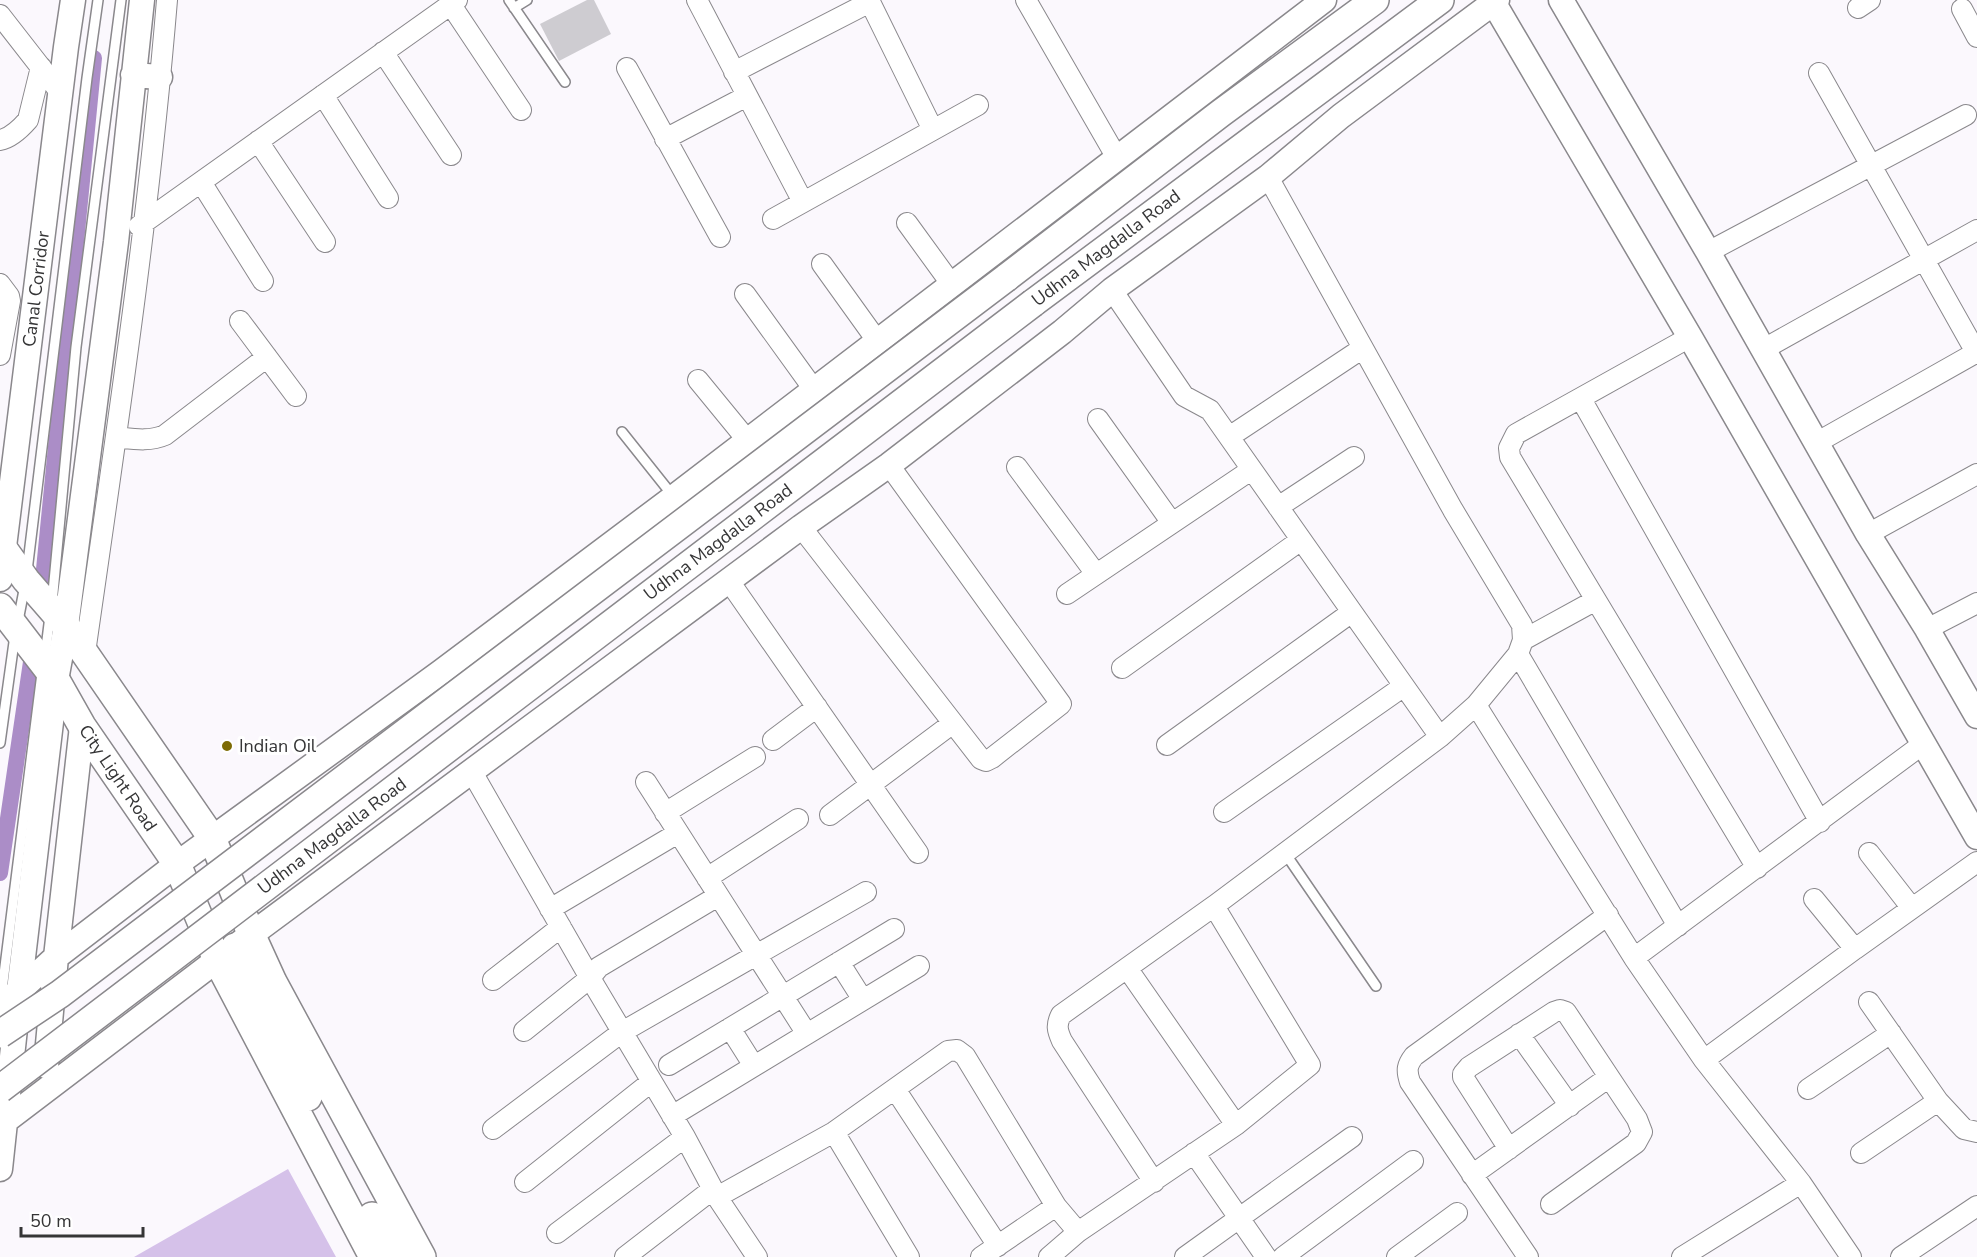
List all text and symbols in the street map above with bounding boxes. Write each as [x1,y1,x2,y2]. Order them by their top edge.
street label: Udhna Magdalla Road [1027,184,1185,312]
street label: Canal Corridor [17,229,55,348]
street label: Udhna Magdalla Road [639,478,797,606]
street label: City Light Road [73,720,163,836]
place label: Indian Oil [239,734,317,758]
marker: Indian Oil [220,739,234,753]
street label: Udhna Magdalla Road [253,772,411,900]
scale bar [21,1200,142,1238]
text: 50 m [30,1209,72,1233]

